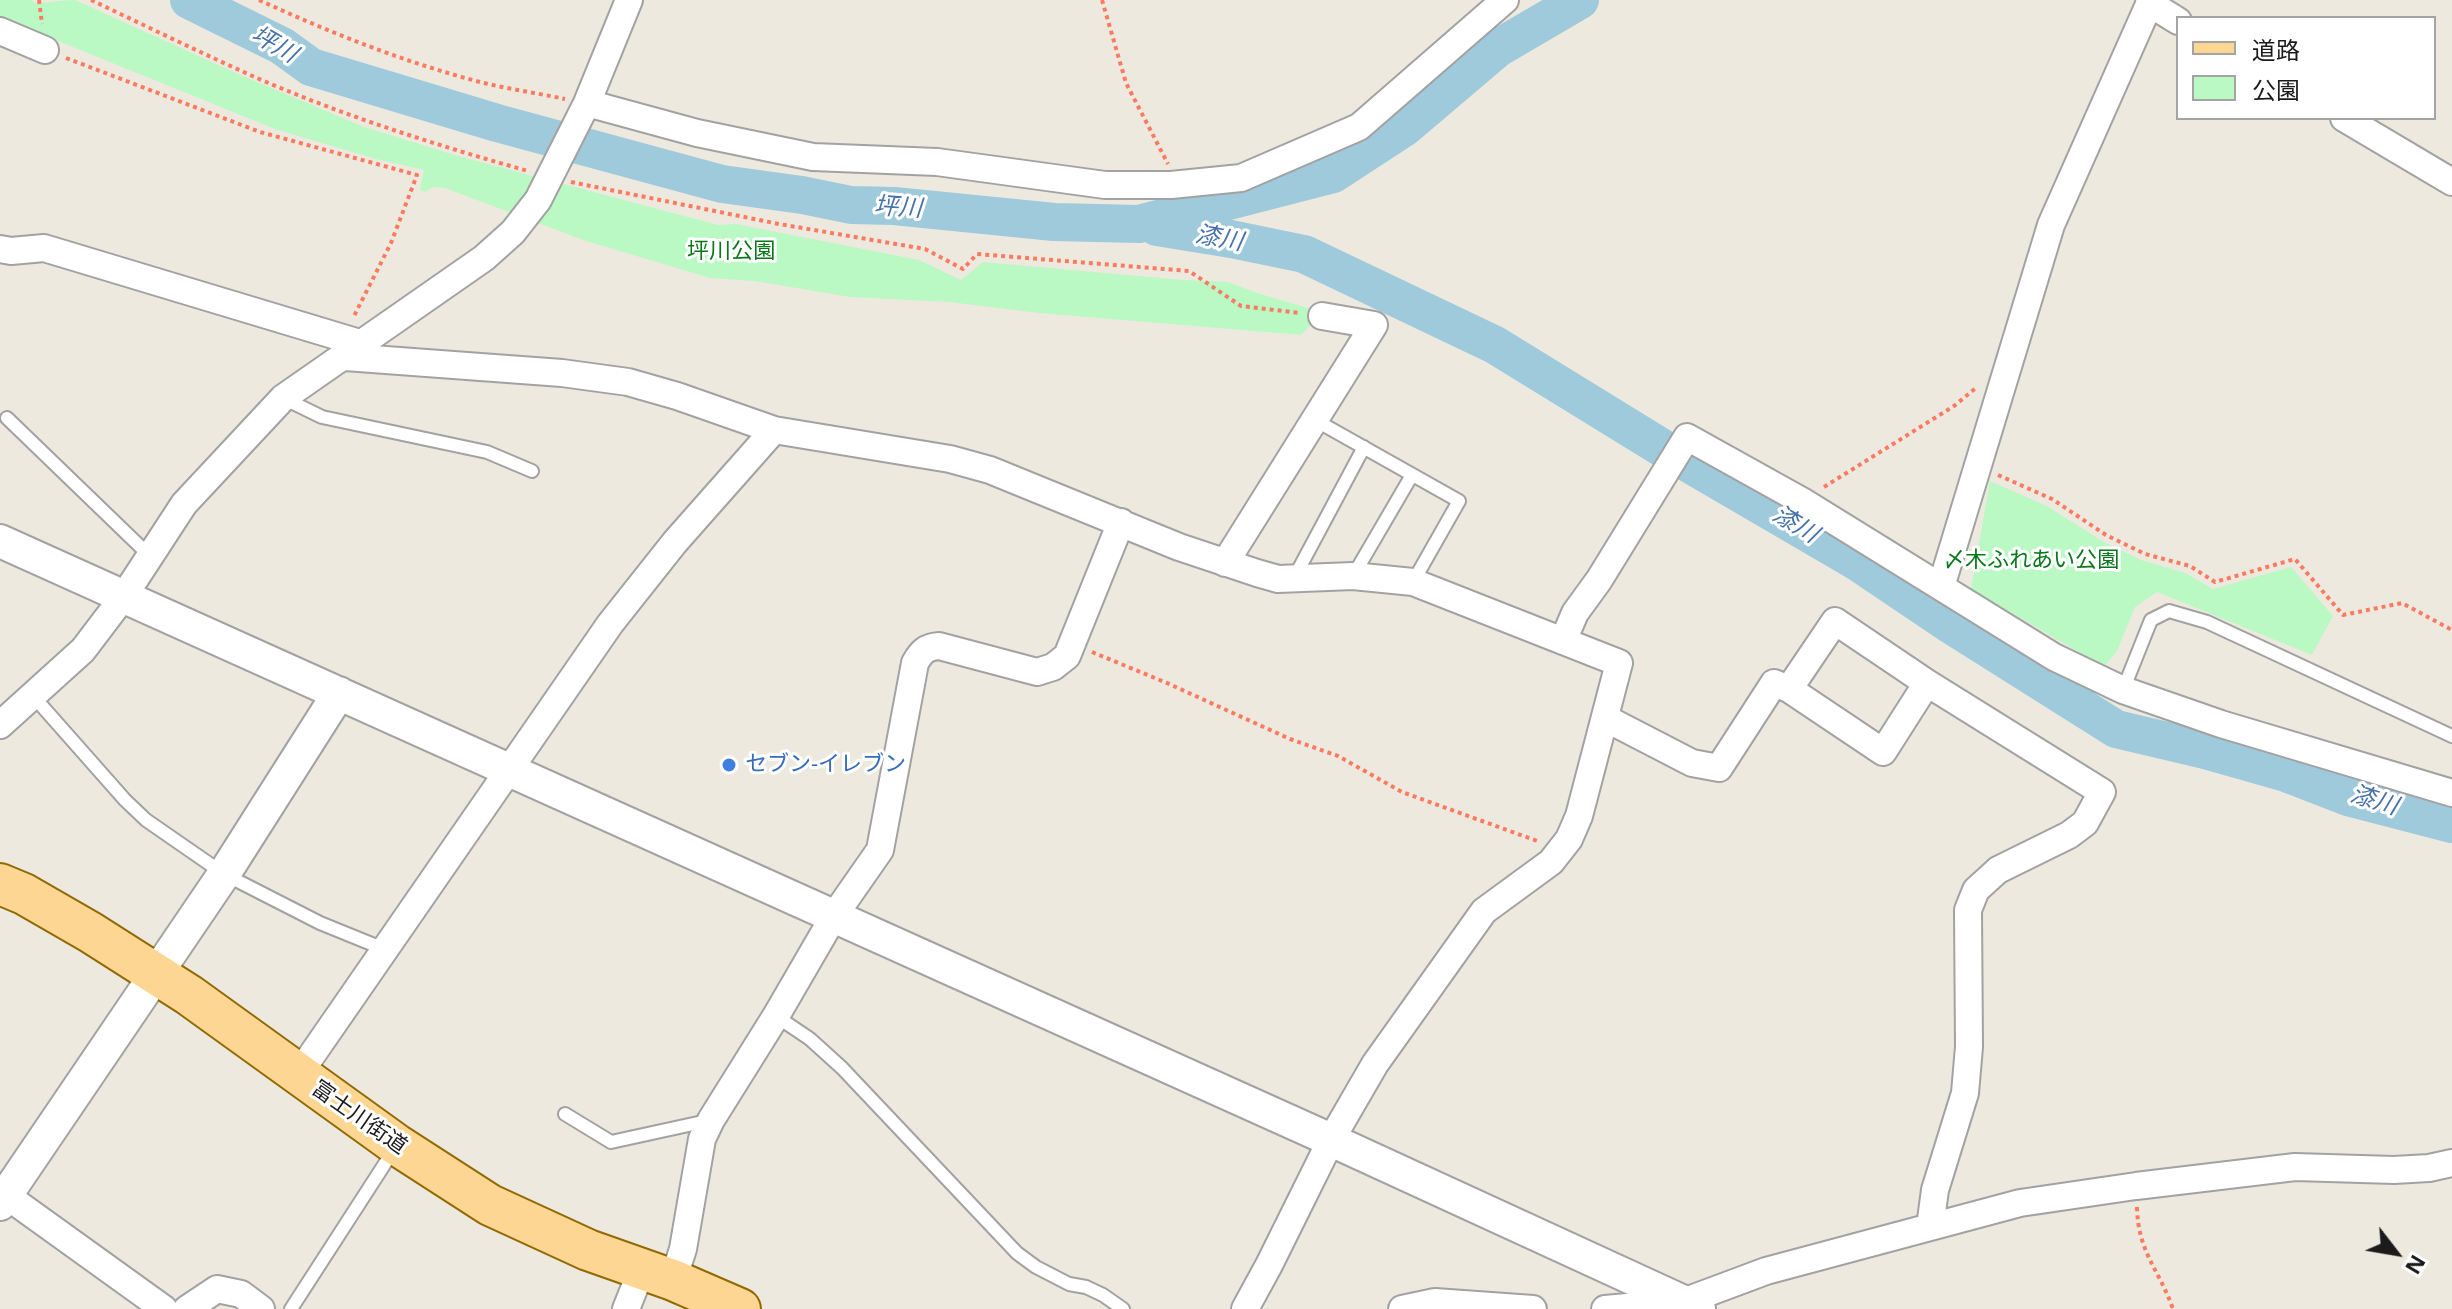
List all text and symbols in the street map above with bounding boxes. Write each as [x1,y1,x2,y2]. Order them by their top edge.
legend [2176,16,2436,120]
water label: 坪川 [246,21,302,69]
text: 道路 [2252,33,2300,66]
text: 公園 [2252,73,2300,106]
water label: 坪川 [873,192,923,224]
water label: 漆川 [1193,221,1245,257]
park label: 坪川公園 [687,239,775,265]
water label: 漆川 [1767,500,1823,550]
park label: 〆木ふれあい公園 [1943,548,2119,574]
place label: セブン-イレブン [745,752,906,778]
marker: セブン-イレブン [720,756,738,774]
water label: 漆川 [2347,780,2401,822]
street label: 富士川街道 [306,1076,412,1160]
north arrow [2356,1213,2436,1293]
text: N [2399,1250,2434,1281]

